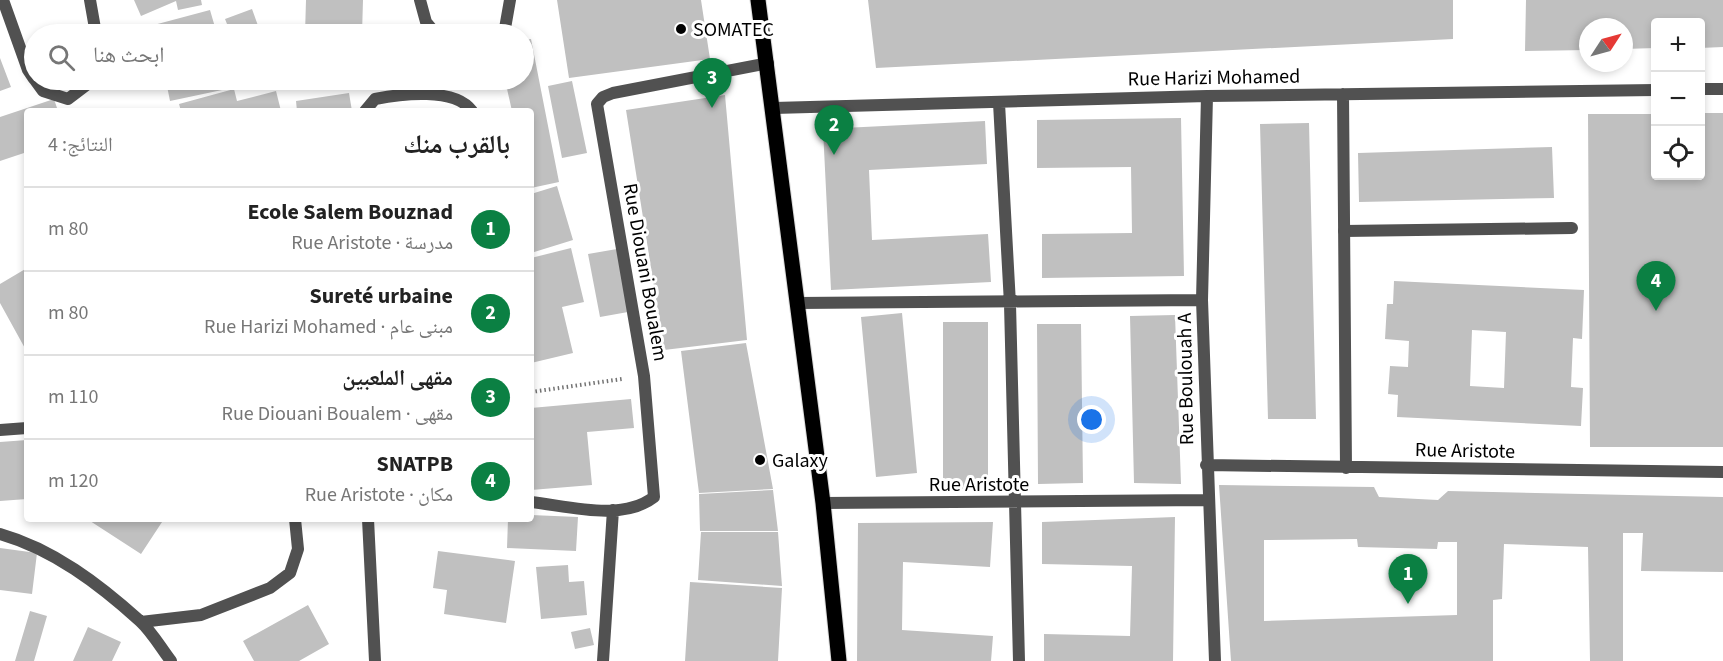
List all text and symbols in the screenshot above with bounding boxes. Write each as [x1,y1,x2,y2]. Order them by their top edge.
place label: SOMATEC [693,16,774,44]
north arrow [1579,18,1633,72]
map controls [1651,18,1705,180]
button: + [1651,18,1705,72]
marker: SOMATEC [674,22,688,36]
search box [24,24,534,90]
text: ابحث هنا [93,39,164,71]
icon: search [45,41,78,74]
pin: 3 [692,58,732,108]
street label: Rue Harizi Mohamed [1128,62,1301,94]
button: − [1651,72,1705,126]
pin: 2 [814,106,854,155]
text: بالقرب منك [403,126,510,163]
button: locate [1651,126,1705,180]
text: النتائج: 4 [48,131,113,159]
street label: Rue Diouani Boualem [616,181,674,363]
text: Ecole Salem Bouznad [247,196,453,228]
text: 80 m [48,215,88,243]
text: 1 [485,215,496,243]
text: مدرسة · Rue Aristote [291,229,453,257]
pin: 4 [1636,262,1676,311]
text: Sureté urbaine [309,280,453,312]
text: 80 m [48,299,88,327]
text: 2 [485,299,496,327]
street label: Rue Boulouah A [1171,312,1201,445]
text: مبنى عام · Rue Harizi Mohamed [204,313,453,341]
text: مقهى الملعبين [342,362,453,394]
text: 110 m [48,383,98,411]
text: 3 [485,383,496,411]
text: مقهى · Rue Diouani Boualem [222,400,453,428]
your location [1077,405,1106,434]
street label: Rue Aristote [1415,436,1515,466]
place label: Galaxy [772,447,828,475]
text: SNATPB [376,448,453,480]
marker: Galaxy [753,453,767,467]
text: 120 m [48,467,98,495]
text: 4 [485,467,496,495]
street label: Rue Aristote [929,471,1029,499]
text: مكان · Rue Aristote [305,481,453,509]
pin: 1 [1388,554,1428,604]

